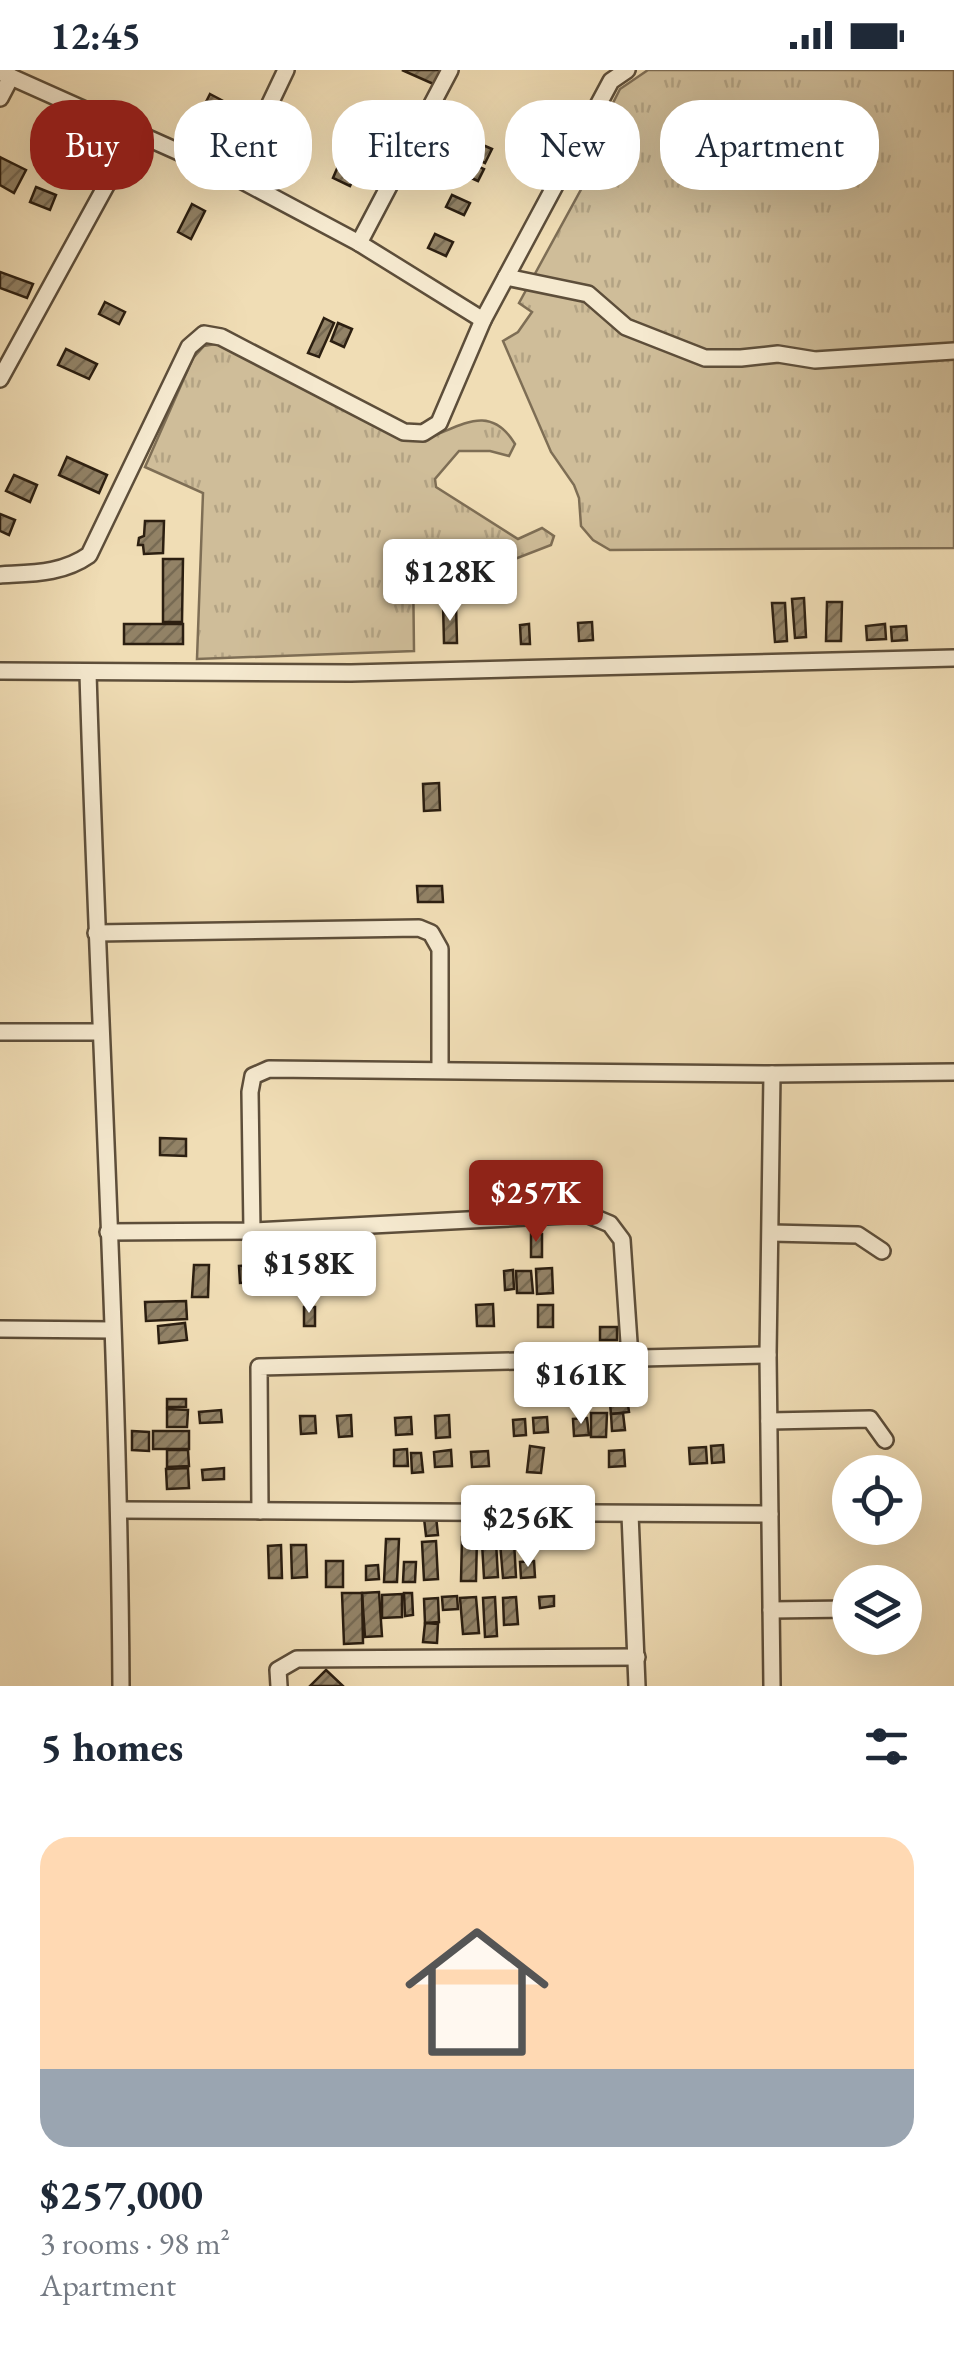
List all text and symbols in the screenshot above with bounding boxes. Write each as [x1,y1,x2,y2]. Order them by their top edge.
text: 12:45 [50,11,141,60]
chip: Buy [30,100,154,190]
chip: Rent [174,100,312,190]
chip: Filters [332,100,485,190]
chip: New [505,100,640,190]
chip: Apartment [660,100,879,190]
pin: $128K [380,539,520,624]
text: $128K [405,550,495,592]
pin: $257K [466,1160,606,1245]
text: $257K [491,1171,581,1213]
pin: $158K [239,1231,379,1316]
text: $158K [264,1242,354,1284]
pin: $161K [511,1342,651,1427]
text: $161K [536,1353,626,1395]
map controls [832,1455,922,1655]
button: locate [832,1455,922,1545]
pin: $256K [458,1485,598,1570]
text: $256K [483,1496,573,1538]
button: layers [832,1565,922,1655]
text: 5 homes [40,1719,183,1774]
icon: filters [859,1719,914,1774]
icon: home [387,1902,567,2082]
text: $257,000 [40,2167,203,2222]
text: 3 rooms · 98 m² [40,2222,230,2264]
text: Apartment [40,2264,176,2306]

